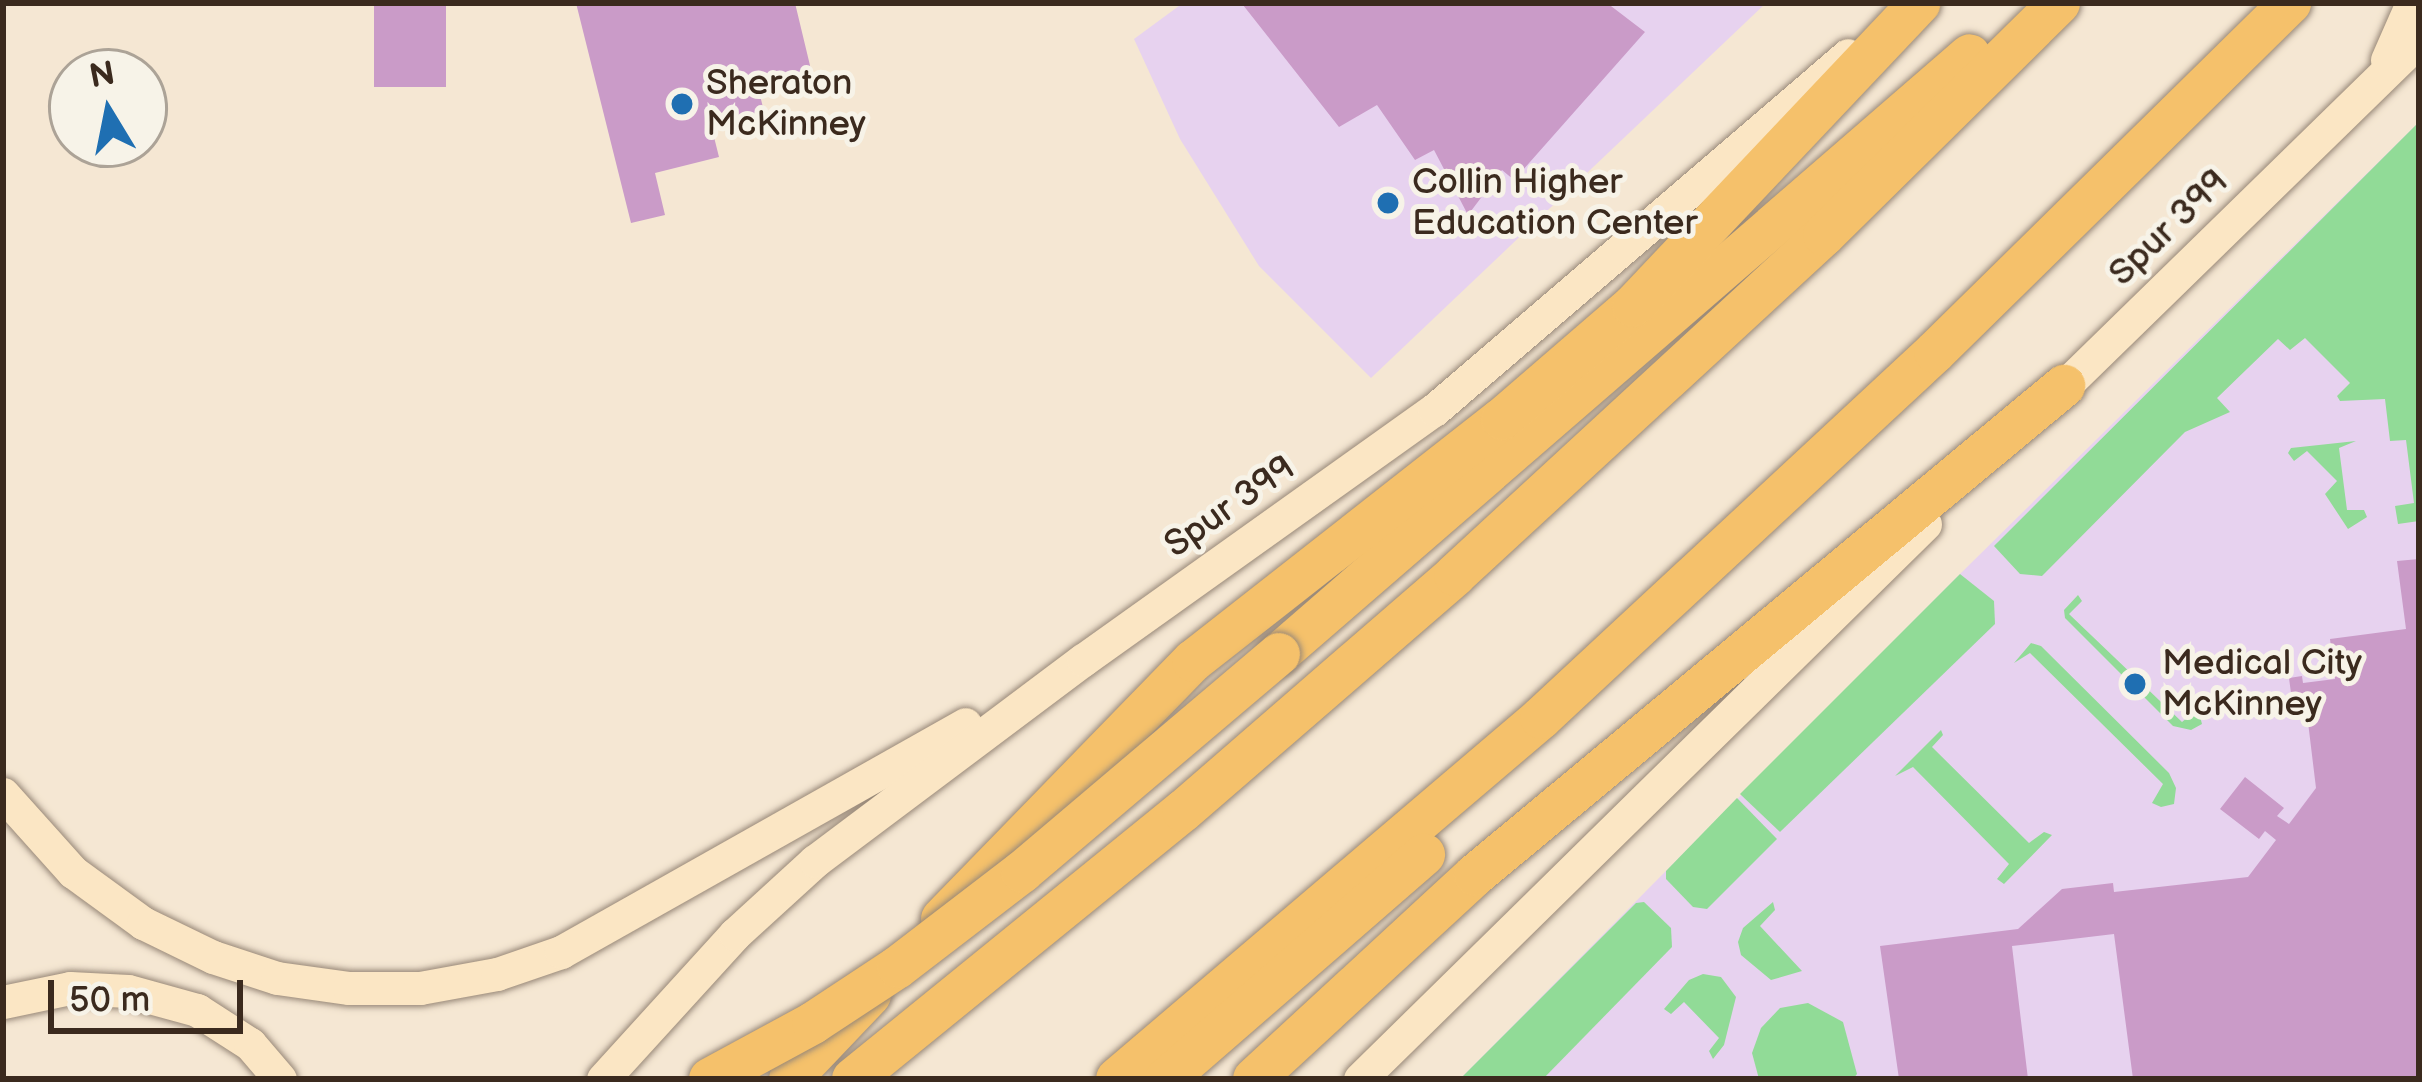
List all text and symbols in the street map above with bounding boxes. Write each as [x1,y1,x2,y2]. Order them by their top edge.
north arrow [48,48,168,168]
text: N [87,54,118,97]
place label: Sheraton McKinney [706,61,866,146]
marker: Sheraton McKinney [669,91,695,117]
place label: Collin Higher Education Center [1412,160,1697,245]
street label: Spur 399 [2100,161,2238,295]
marker: Collin Higher Education Center [1375,190,1401,216]
street label: Spur 399 [1157,447,1303,567]
place label: Medical City McKinney [2162,641,2362,726]
marker: Medical City McKinney [2119,668,2151,700]
scale bar [54,956,249,1030]
text: 50 m [69,979,150,1022]

